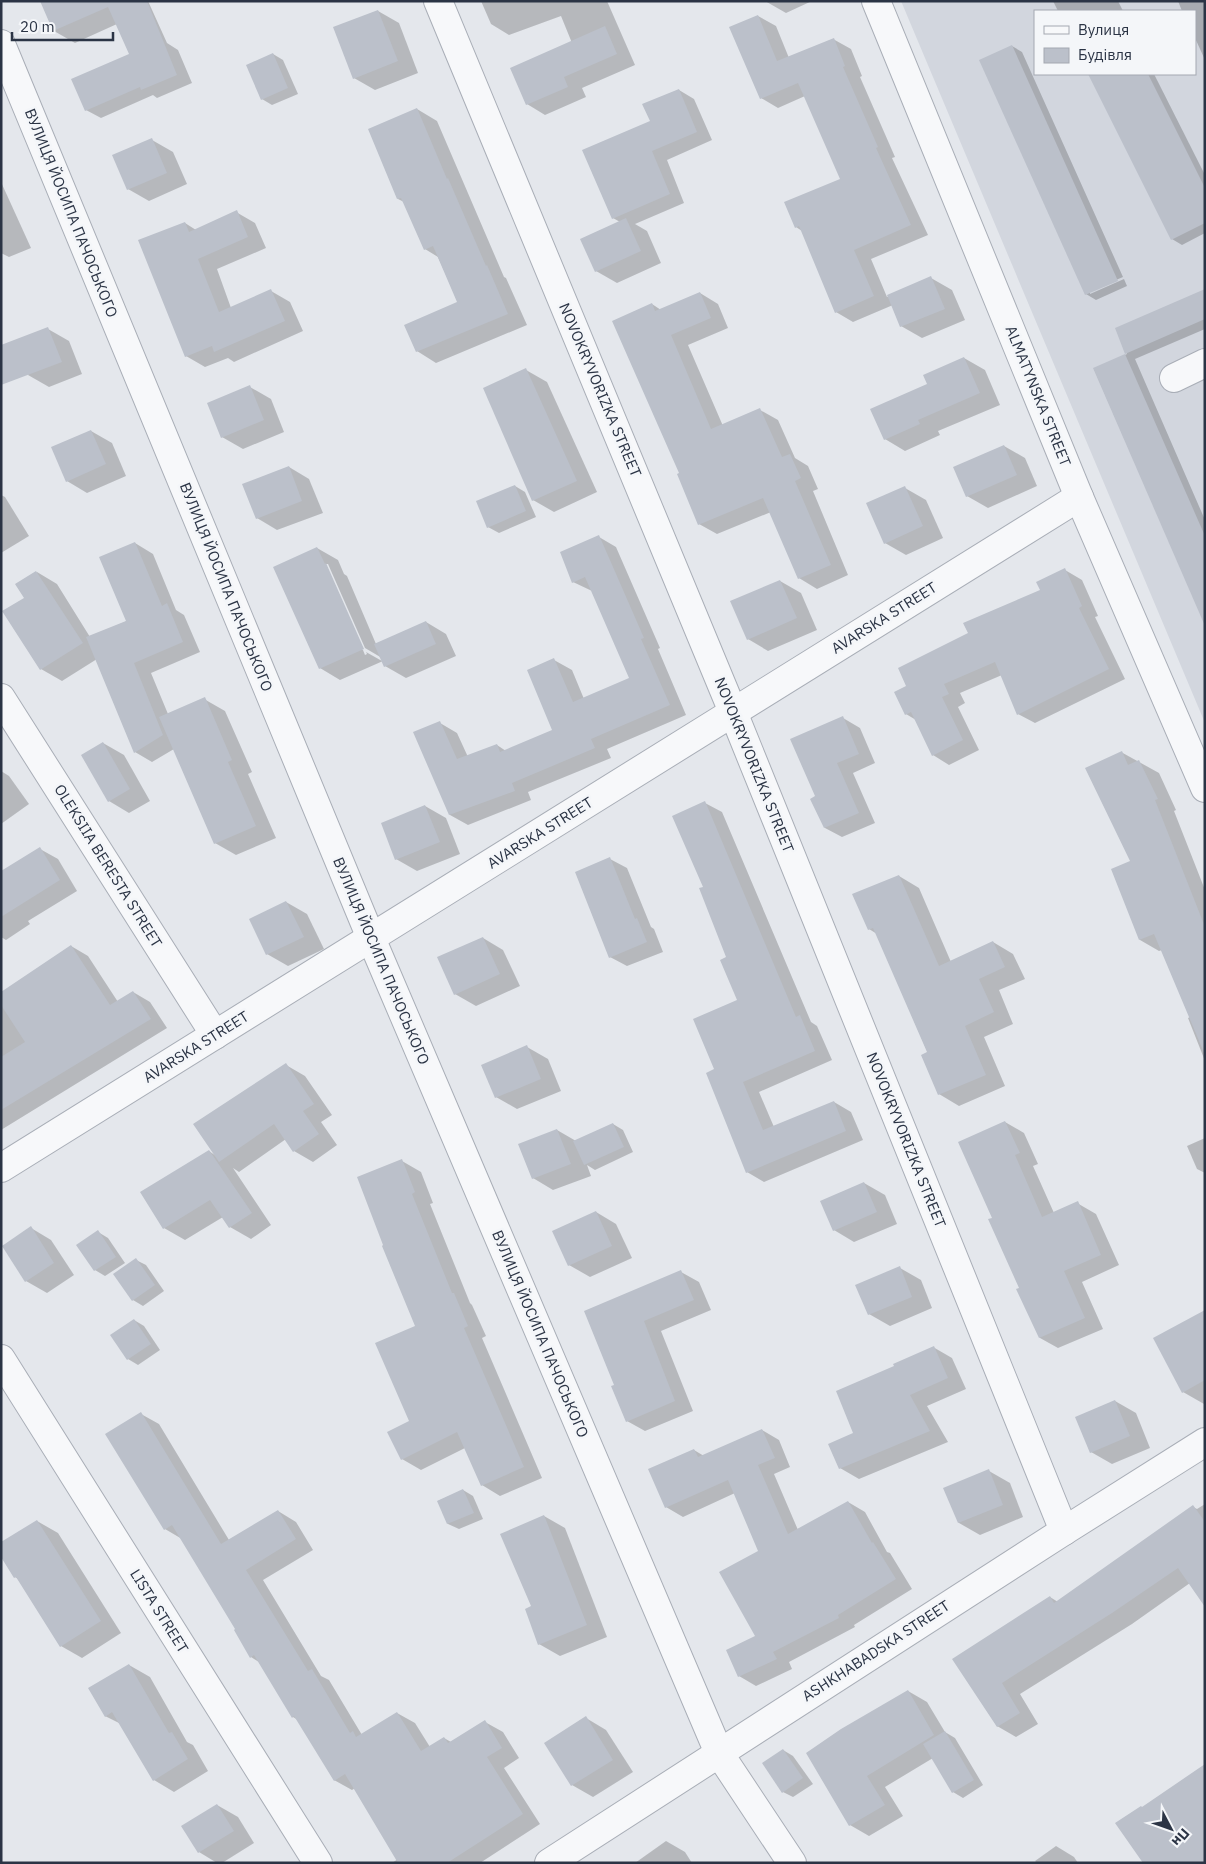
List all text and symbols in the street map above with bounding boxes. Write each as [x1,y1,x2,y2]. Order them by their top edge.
scale bar [12,10,114,42]
legend [1034,10,1196,75]
text: 20 m [20,17,55,36]
text: Вулиця [1078,20,1129,39]
text: Будівля [1078,45,1132,64]
street label: ВУЛИЦЯ ЙОСИПА ПАЧОСЬКОГО [21,106,122,320]
street label: NOVOKRYVORIZKA STREET [555,300,646,480]
street label: ALMATYNSKA STREET [1002,323,1076,469]
street label: ВУЛИЦЯ ЙОСИПА ПАЧОСЬКОГО [176,480,277,694]
street label: AVARSKA STREET [827,577,940,658]
street label: NOVOKRYVORIZKA STREET [711,674,799,856]
street label: OLEKSIIA BERESTA STREET [50,781,167,951]
street label: AVARSKA STREET [483,792,596,873]
street label: ВУЛИЦЯ ЙОСИПА ПАЧОСЬКОГО [329,854,434,1067]
street label: AVARSKA STREET [139,1006,252,1087]
street label: NOVOKRYVORIZKA STREET [863,1049,951,1231]
street label: ВУЛИЦЯ ЙОСИПА ПАЧОСЬКОГО [488,1227,593,1440]
street label: LISTA STREET [126,1565,193,1657]
street label: ASHKHABADSKA STREET [798,1596,953,1705]
north arrow [1146,1804,1196,1854]
text: Пн [1168,1825,1194,1850]

